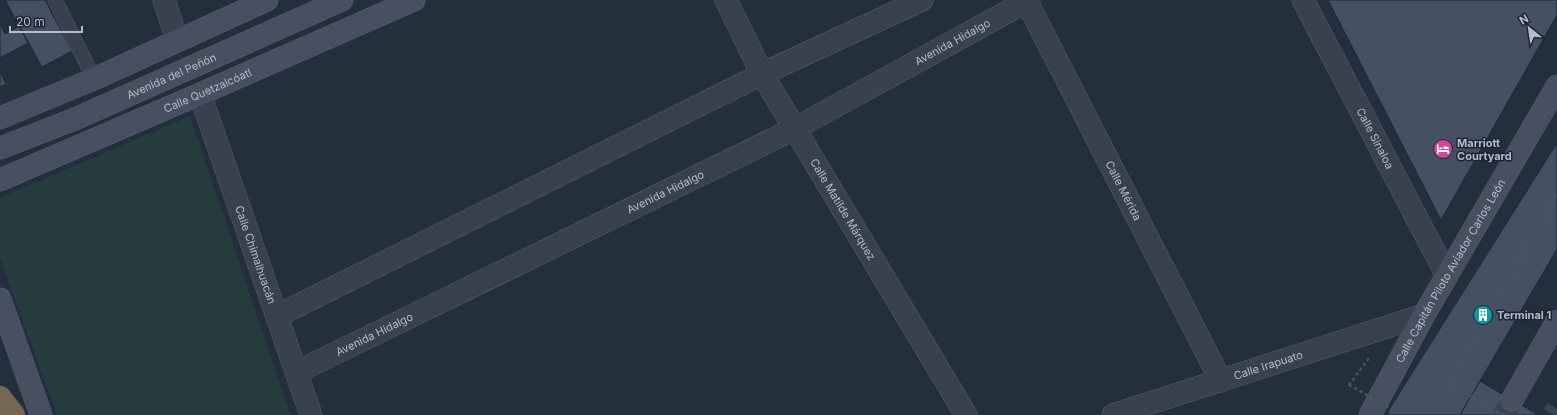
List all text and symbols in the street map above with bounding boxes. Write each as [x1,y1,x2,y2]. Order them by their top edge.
scale bar [10,8,82,34]
north arrow [1509,8,1549,48]
text: N [1517,11,1531,27]
text: 20 m [16,14,45,29]
street label: Avenida Hidalgo [912,15,993,68]
street label: Avenida del Peñón [125,50,218,102]
street label: Calle Quetzalcóatl [161,65,254,116]
street label: Calle Sinaloa [1353,105,1397,171]
place label: Marriott Courtyard [1457,136,1512,163]
hotel icon: Marriott Courtyard [1432,138,1454,160]
street label: Calle Matilde Márquez [807,156,879,263]
street label: Calle Mérida [1102,158,1145,223]
street label: Avenida Hidalgo [624,167,707,217]
street label: Calle Capitán Piloto Aviador Carlos León [1392,177,1508,365]
street label: Calle Chimalhuacán [232,204,279,306]
building icon: Terminal 1 [1472,304,1494,326]
place label: Terminal 1 [1497,308,1551,322]
street label: Avenida Hidalgo [333,309,416,359]
street label: Calle Irapuato [1232,347,1305,383]

